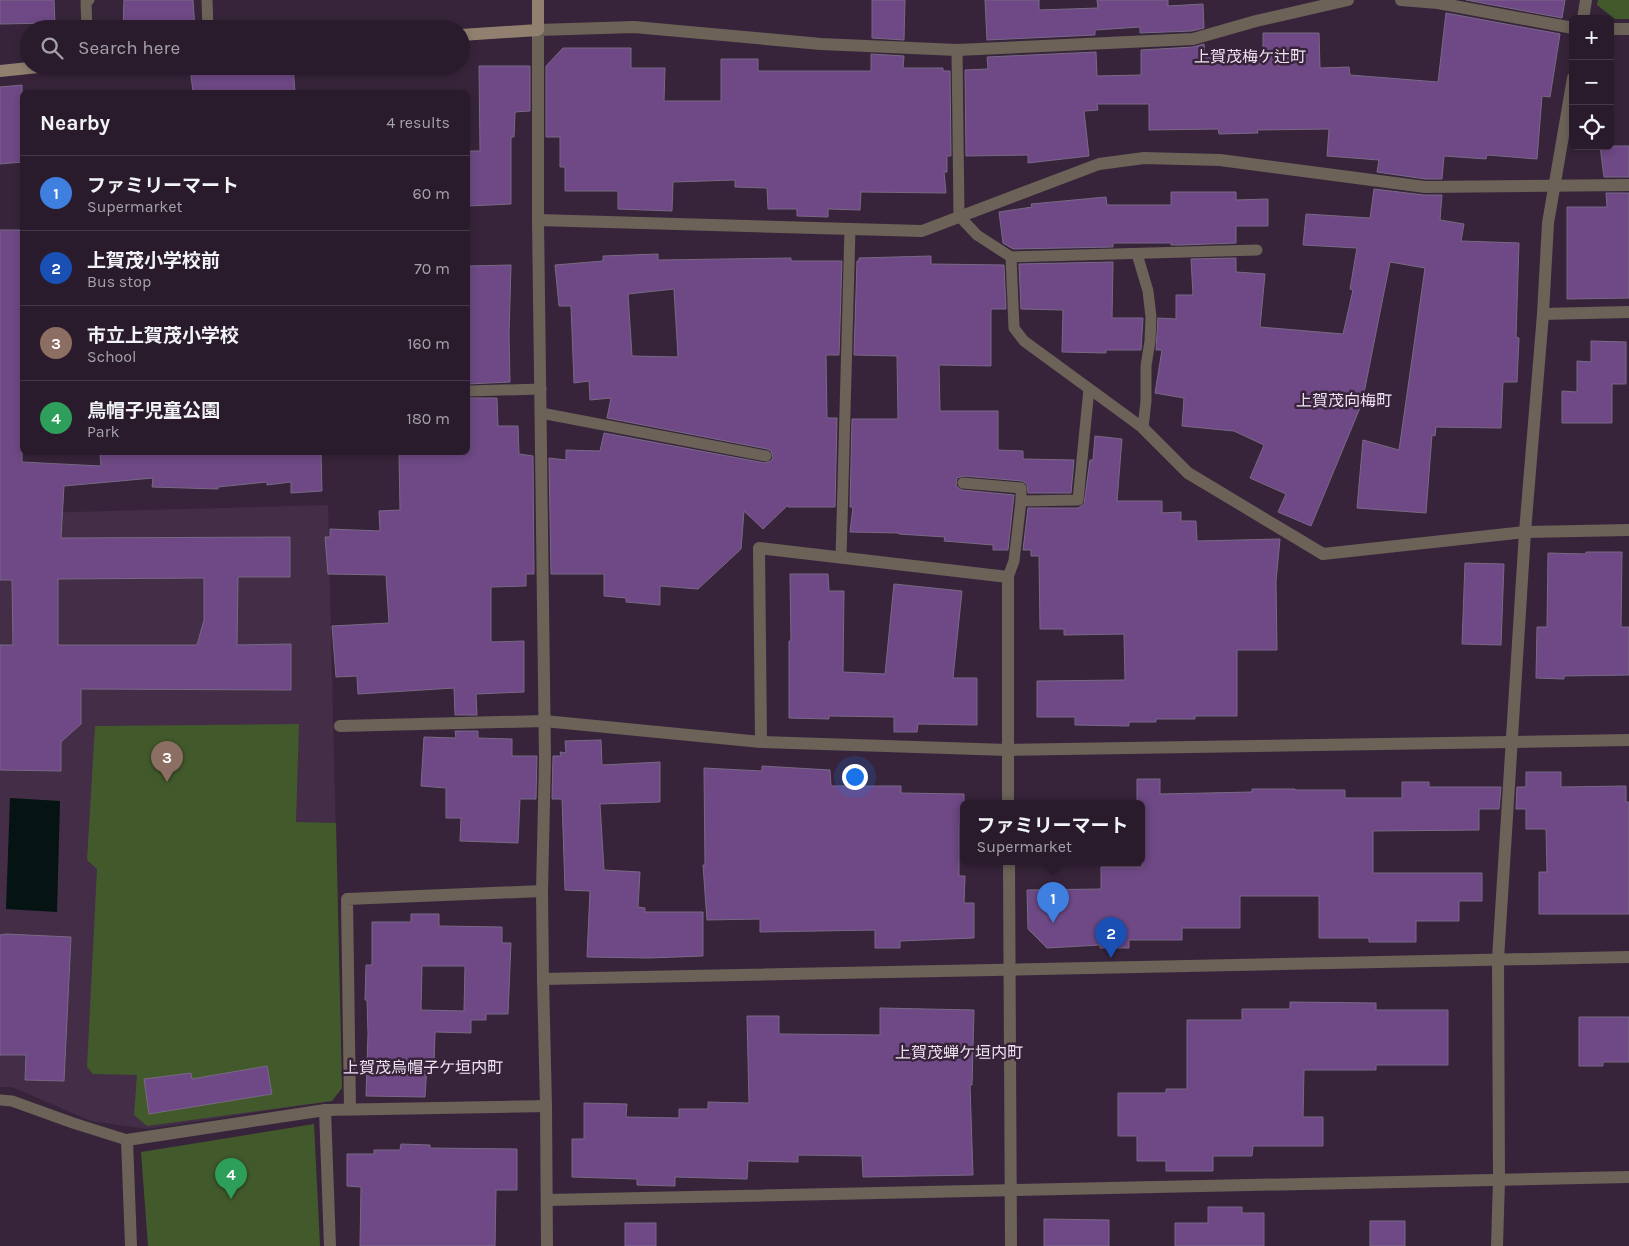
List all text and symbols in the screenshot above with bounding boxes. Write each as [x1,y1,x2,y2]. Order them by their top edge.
map controls [1569,15,1614,150]
button: + [1569,15,1614,60]
search box [20,20,470,75]
icon: search [38,34,66,62]
text: Search here [78,37,180,59]
district label: 上賀茂梅ケ辻町 [1194,47,1306,66]
button: − [1569,60,1614,105]
button: locate [1569,105,1614,150]
text: Nearby [40,111,110,135]
text: 4 results [386,113,450,132]
text: ファミリーマート [87,175,239,197]
text: 1 [53,184,59,203]
text: 60 m [413,184,450,203]
text: Supermarket [87,197,183,216]
text: 上賀茂小学校前 [87,250,220,272]
text: 2 [51,259,61,278]
text: 70 m [414,259,450,278]
text: Bus stop [87,272,151,291]
text: 市立上賀茂小学校 [87,325,239,347]
text: 3 [51,334,61,353]
text: 160 m [407,334,450,353]
text: School [87,347,137,366]
district label: 上賀茂向梅町 [1296,391,1392,410]
text: 鳥帽子児童公園 [87,400,220,422]
text: 4 [51,409,61,428]
text: 180 m [407,409,450,428]
text: Park [87,422,119,441]
pin: 3 [151,741,183,782]
your location [842,764,868,790]
popup [960,800,1145,865]
text: ファミリーマート [976,815,1129,837]
text: Supermarket [976,837,1072,856]
pin: 1 [1037,882,1069,923]
pin: 2 [1095,917,1127,958]
district label: 上賀茂蝉ケ垣内町 [895,1043,1023,1062]
district label: 上賀茂烏帽子ケ垣内町 [343,1058,503,1077]
pin: 4 [215,1158,247,1199]

